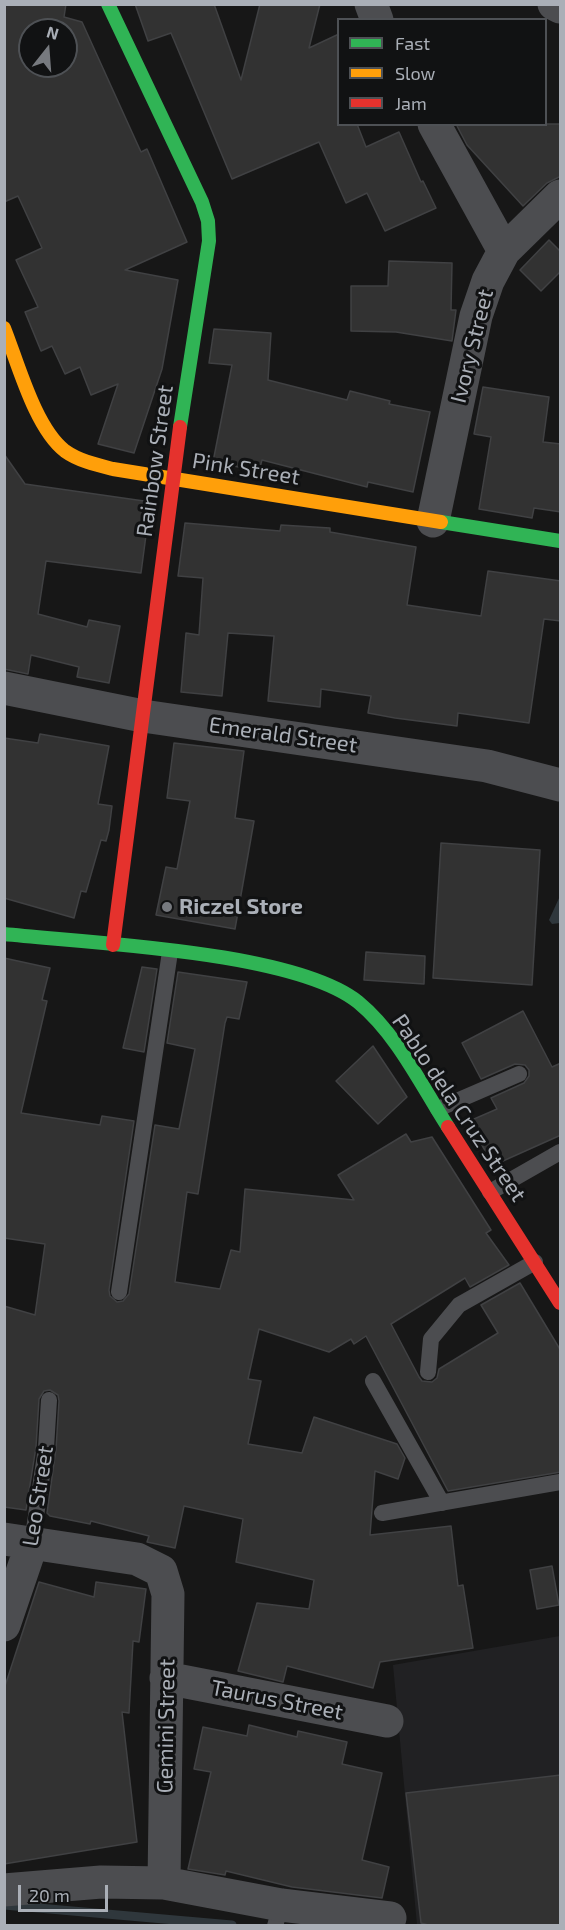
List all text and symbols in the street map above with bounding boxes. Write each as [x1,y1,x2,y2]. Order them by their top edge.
north arrow [18,18,78,78]
legend [337,18,547,126]
text: N [45,21,61,43]
text: Fast [395,32,430,54]
text: Slow [395,62,435,84]
text: Jam [395,92,427,114]
street label: Ivory Street [445,286,499,406]
street label: Rainbow Street [131,383,179,539]
street label: Pink Street [190,447,302,491]
street label: Emerald Street [207,712,359,758]
place label: Riczel Store [179,894,303,920]
marker: Riczel Store [160,900,174,914]
street label: Pablo dela Cruz Street [386,1009,532,1207]
street label: Leo Street [17,1444,59,1548]
street label: Gemini Street [152,1658,180,1794]
street label: Taurus Street [209,1674,345,1726]
scale bar [21,1873,111,1911]
text: 20 m [29,1884,70,1906]

